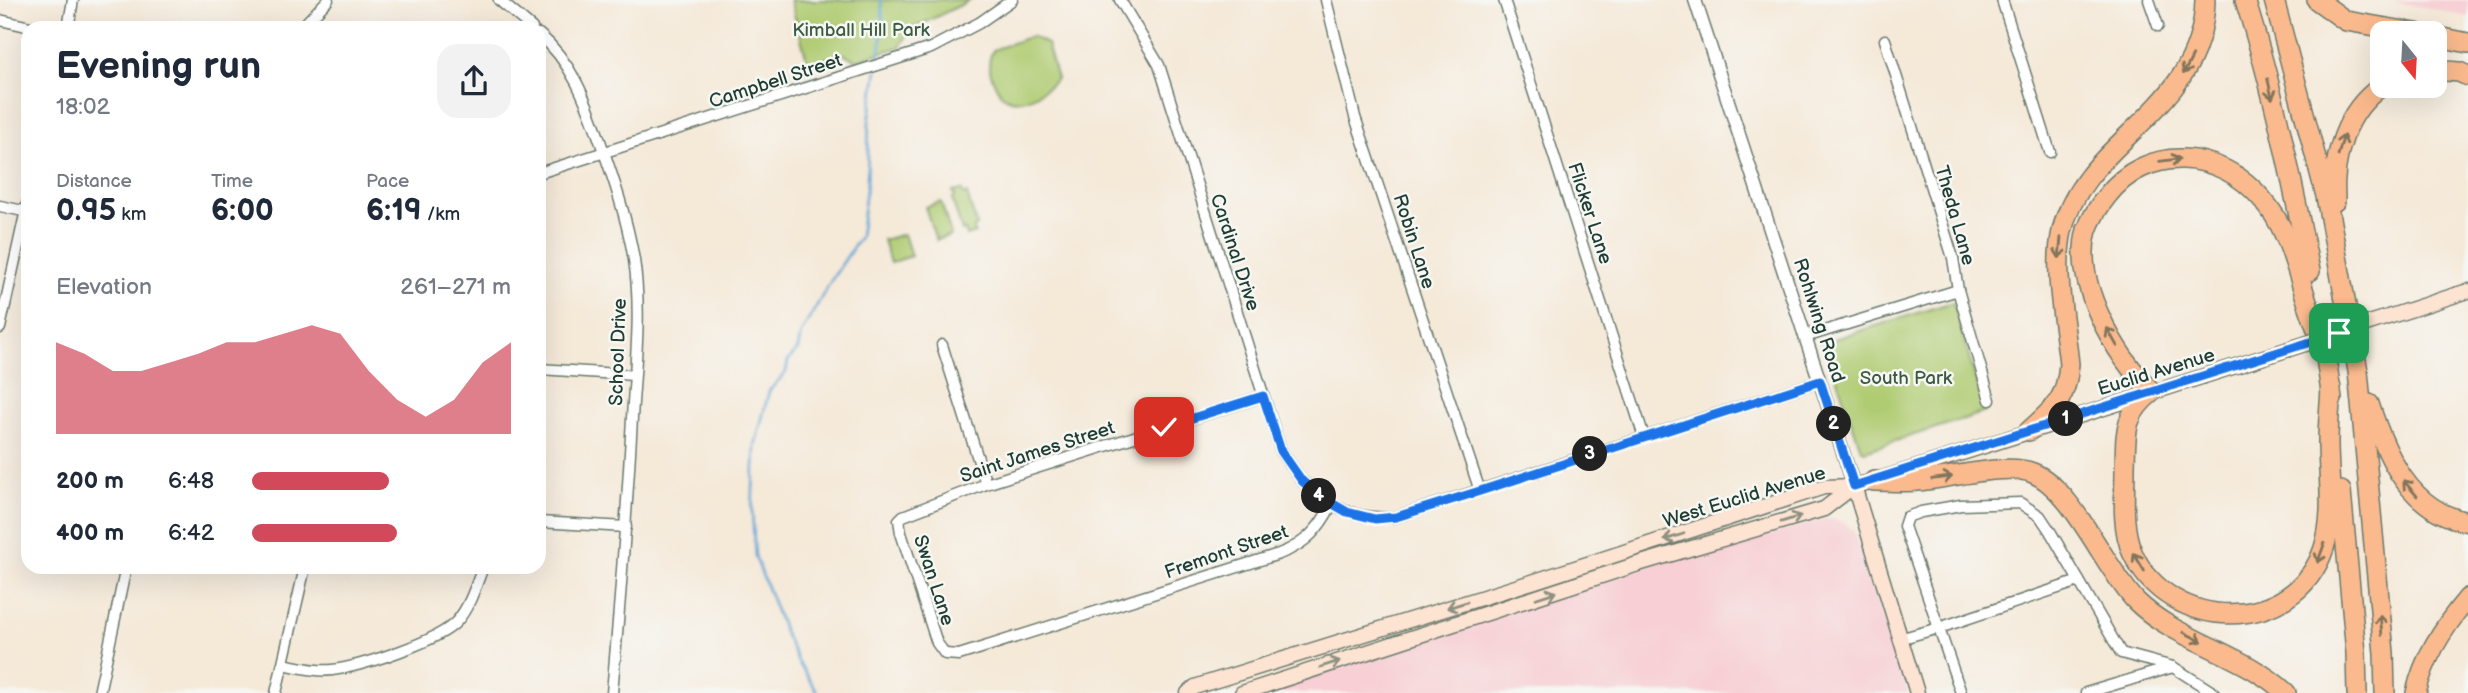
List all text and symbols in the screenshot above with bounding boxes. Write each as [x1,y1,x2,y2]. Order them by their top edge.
park label: Kimball Hill Park [792,19,931,42]
north arrow [2370,21,2446,98]
map controls [2370,21,2447,98]
text: Evening run [56,44,261,89]
button: share [437,44,511,118]
street label: Campbell Street [706,49,845,114]
one-way arrow [2180,54,2194,75]
one-way arrow [2263,77,2277,100]
text: 18:02 [56,93,110,121]
one-way arrow [2336,134,2349,156]
one-way arrow [2158,154,2181,167]
street label: Flicker Lane [1562,160,1617,267]
street label: Theda Lane [1929,163,1980,268]
text: Distance [56,170,132,193]
text: Time [211,170,253,193]
text: Pace [366,170,409,193]
street label: Cardinal Drive [1205,191,1264,314]
street label: Robin Lane [1387,191,1440,292]
text: 0.95 [56,193,116,229]
text: 6:00 [211,193,274,229]
text: 6:19 [366,193,422,229]
text: km [116,203,146,226]
text: /km [422,203,460,226]
one-way arrow [2053,236,2066,258]
street label: Rohlwing Road [1788,256,1849,385]
text: Elevation [56,273,152,301]
text: 261–271 m [400,273,511,301]
street label: School Drive [605,298,632,406]
pin [2309,303,2369,363]
icon: arrive [2320,314,2358,352]
one-way arrow [2105,327,2118,348]
street label: Euclid Avenue [2095,344,2218,401]
park label: South Park [1860,367,1953,390]
pin [1134,397,1194,457]
pin: 1 [2048,402,2084,436]
pin: 2 [1816,406,1852,442]
text: 1 [2062,407,2070,430]
icon: check [1145,408,1183,446]
text: 2 [1828,412,1839,435]
street label: Saint James Street [957,417,1118,488]
pin: 3 [1572,436,1608,472]
text: 3 [1584,442,1595,465]
street label: West Euclid Avenue [1660,462,1829,533]
text: 200 m [56,467,124,495]
text: 6:48 [168,467,214,495]
one-way arrow [1930,471,1953,484]
pin: 4 [1302,478,1336,514]
one-way arrow [2402,480,2418,498]
text: 4 [1313,484,1324,507]
one-way arrow [1779,511,1801,524]
text: 400 m [56,519,124,547]
text: 6:42 [168,519,214,547]
street label: Fremont Street [1162,520,1291,584]
one-way arrow [1663,531,1685,544]
street label: Swan Lane [908,532,959,629]
one-way arrow [2314,542,2326,564]
one-way arrow [2131,552,2145,572]
one-way arrow [1535,588,1557,600]
one-way arrow [1447,600,1469,613]
one-way arrow [2374,614,2387,637]
one-way arrow [2182,630,2203,644]
one-way arrow [1318,657,1340,669]

